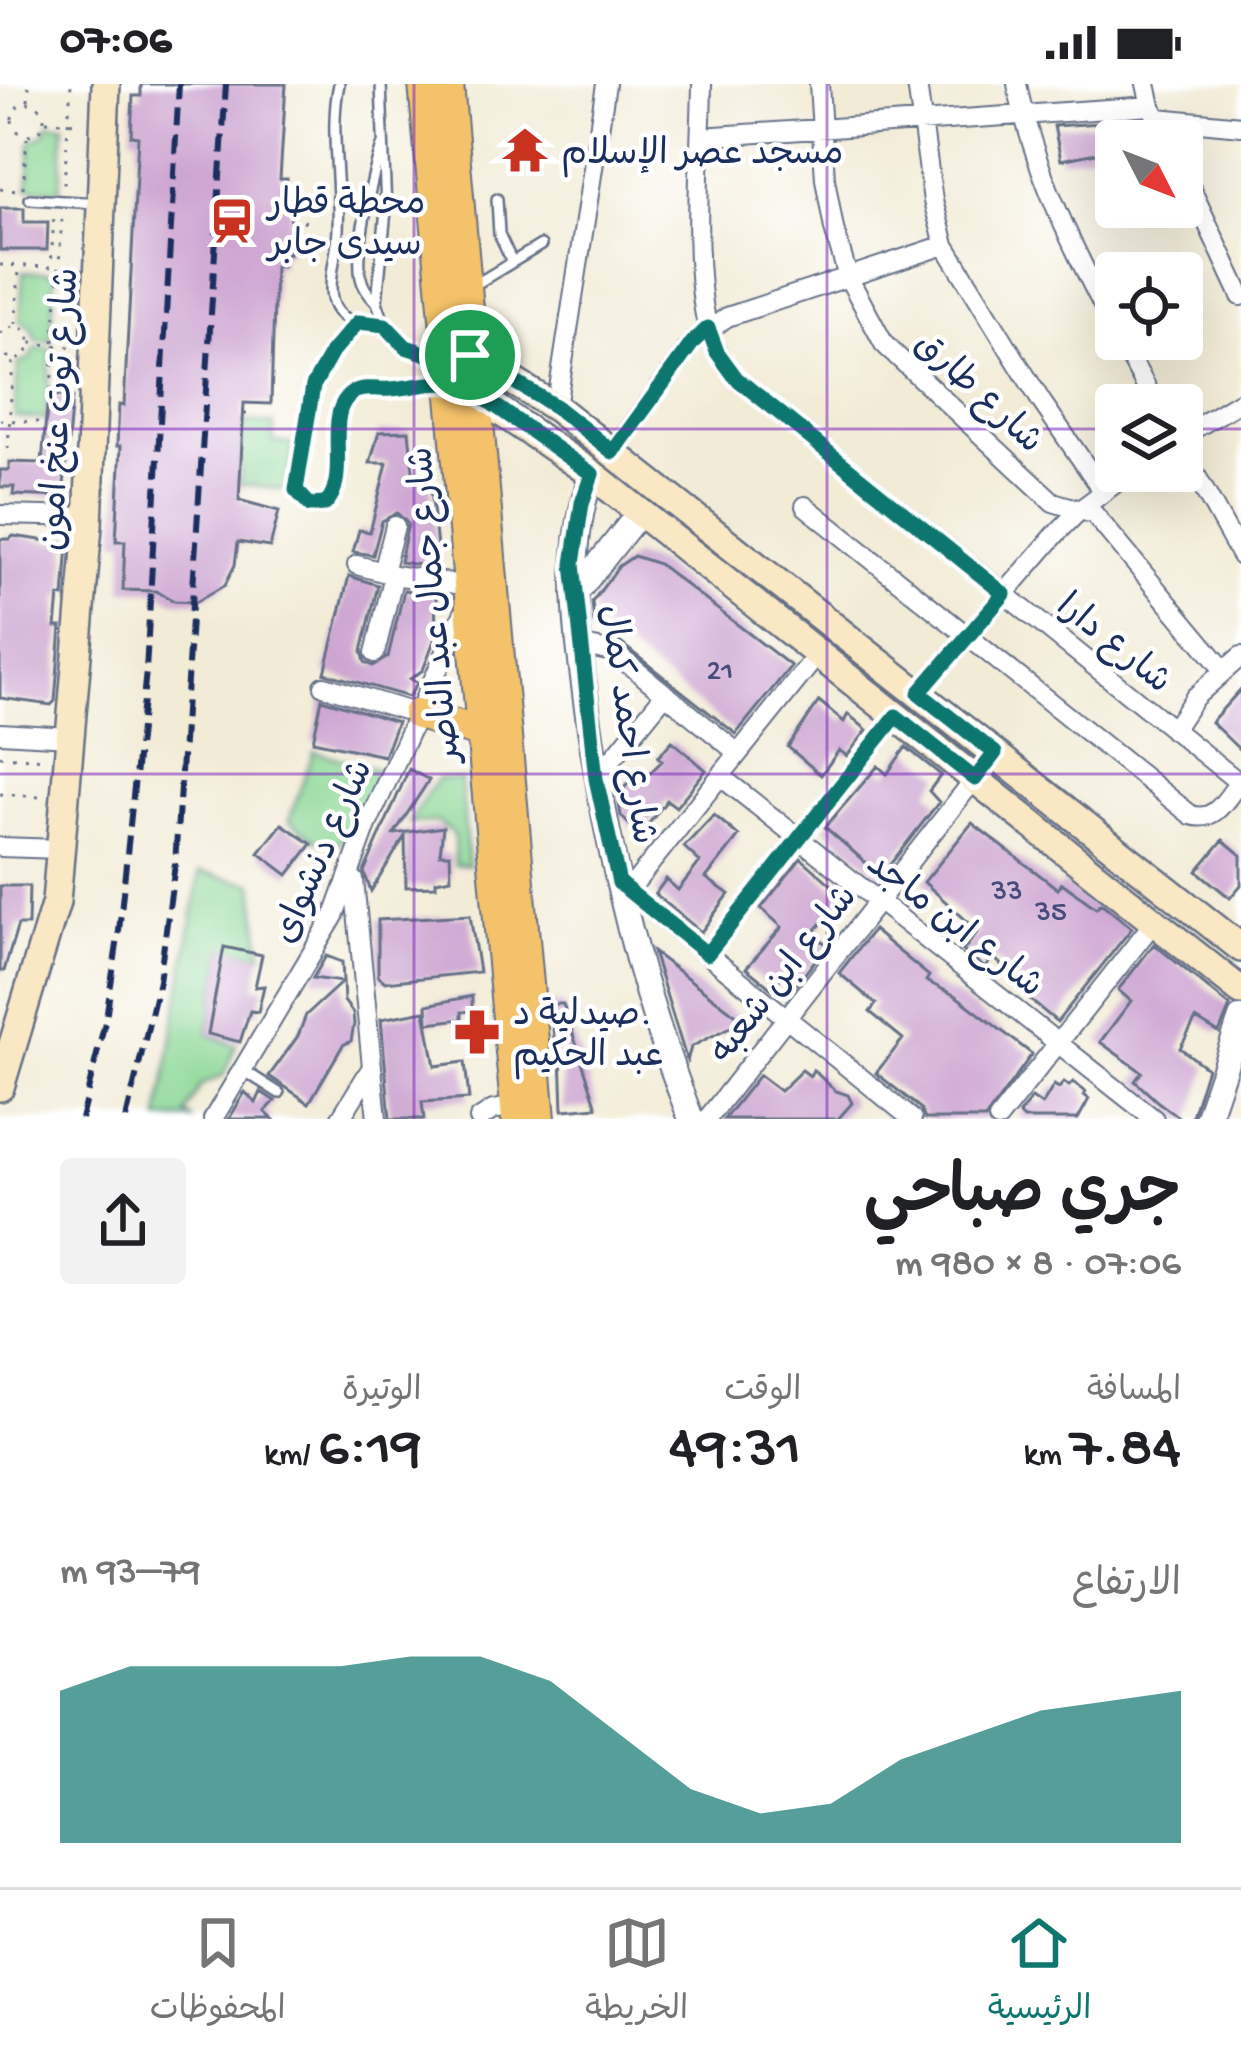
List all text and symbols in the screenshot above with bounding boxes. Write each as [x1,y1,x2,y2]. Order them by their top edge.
text: 07:06 [60,16,171,69]
north arrow [1095,120,1203,228]
map controls [1095,120,1203,492]
temple icon: مسجد عصر الإسلام [500,125,550,175]
place label: مسجد عصر الإسلام [561,135,843,178]
place label: محطة قطار سيدى جابر [265,185,425,269]
station icon: محطة قطار سيدى جابر [207,196,257,246]
button: locate [1095,252,1203,360]
street label: شارع توت عنخ امون [34,267,91,552]
pin [419,304,521,406]
icon: arrive [437,322,503,388]
street label: شارع طارق [903,324,1050,465]
button: layers [1095,384,1203,492]
street label: شارع جمال عبد الناصر [402,445,473,767]
street label: شارع دارا [1046,587,1178,705]
street label: شارع احمد كمال [586,602,663,848]
house number: 21 [707,656,733,691]
street label: شارع دنشواى [266,754,386,951]
street label: شارع ابن ماجد [856,845,1050,1009]
house number: 33 [990,876,1023,911]
street label: شارع ابن شعبه [703,878,869,1074]
house number: 35 [1034,897,1067,932]
place label: صيدلية د. عبد الحكيم [513,996,664,1080]
pharmacy icon: صيدلية د. عبد الحكيم [452,1007,502,1057]
button: share [60,1158,186,1284]
text: جري صباحي [864,1159,1181,1237]
text: 07:06 · 8 × 980 m [895,1243,1181,1289]
text: الوتيرة [342,1374,422,1412]
text: الوقت [724,1374,801,1412]
text: المسافة [1087,1374,1181,1412]
text: 6:19 [318,1417,422,1487]
text: 49:31 [669,1417,801,1487]
text: 7.84 [1070,1417,1181,1487]
text: /km [264,1438,318,1476]
text: km [1024,1438,1070,1476]
text: 79–93 m [60,1551,200,1597]
text: الارتفاع [1072,1564,1181,1610]
tab: المحفوظات [150,1910,286,2036]
tab: الخريطة [585,1910,688,2036]
tab: الرئيسية [988,1910,1091,2036]

